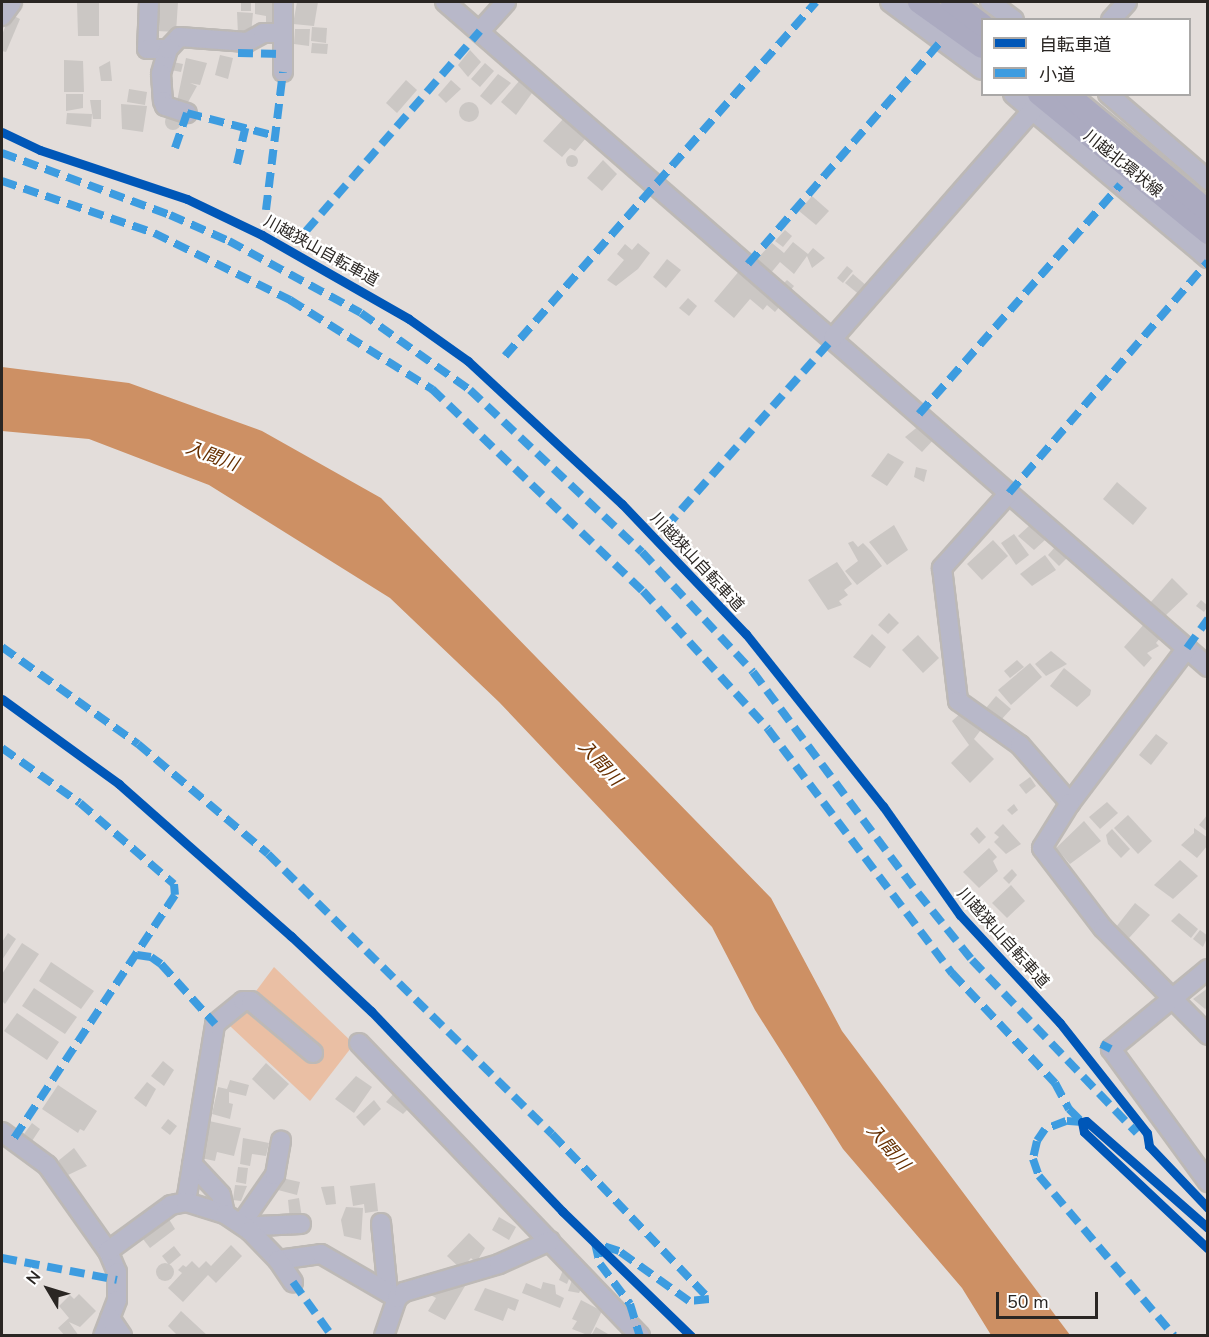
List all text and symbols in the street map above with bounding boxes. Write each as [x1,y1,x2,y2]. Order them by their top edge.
legend [981,18,1191,96]
text: 自転車道 [1039,33,1111,57]
text: 小道 [1039,63,1075,87]
street label: 川越北環状線 [1080,126,1166,202]
street label: 川越狭山自転車道 [260,212,382,290]
water label: 入間川 [183,437,241,475]
street label: 川越狭山自転車道 [646,509,748,615]
water label: 入間川 [574,736,626,790]
street label: 川越狭山自転車道 [953,884,1053,992]
water label: 入間川 [862,1120,914,1174]
north arrow [18,1259,78,1319]
text: N [21,1266,46,1289]
scale bar [999,1280,1101,1318]
text: 50 m [1007,1290,1049,1314]

